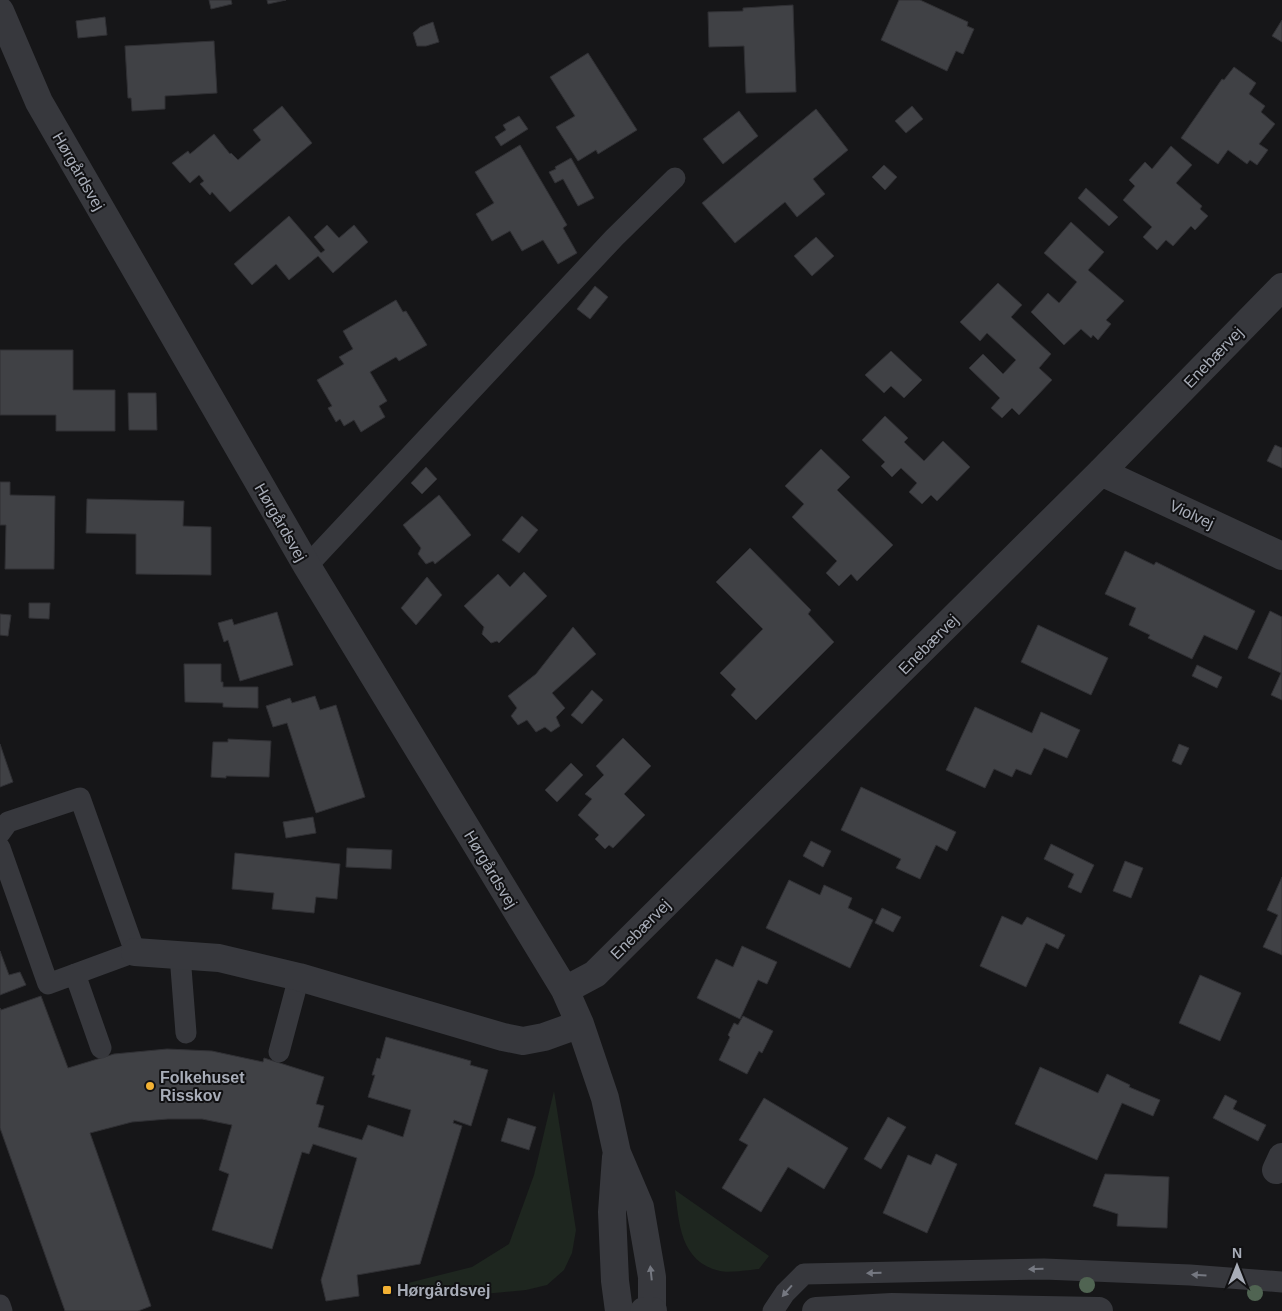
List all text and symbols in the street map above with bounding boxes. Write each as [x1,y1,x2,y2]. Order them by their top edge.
street label: Hørgårdsvej [49,129,108,213]
street label: Enebærvej [1180,324,1246,391]
street label: Hørgårdsvej [251,480,310,564]
street label: Violvej [1167,497,1217,532]
street label: Enebærvej [895,611,962,678]
street label: Hørgårdsvej [461,828,520,911]
street label: Enebærvej [607,896,674,963]
place label: Folkehuset Risskov [160,1069,245,1104]
marker: Folkehuset Risskov [144,1080,156,1092]
north arrow [1212,1241,1262,1291]
text: N [1232,1245,1242,1261]
one-way arrow [647,1265,655,1281]
one-way arrow [1028,1266,1044,1274]
one-way arrow [865,1269,881,1277]
one-way arrow [1190,1271,1206,1279]
place label: Hørgårdsvej [397,1282,490,1299]
marker: Hørgårdsvej [381,1284,393,1296]
one-way arrow [781,1285,793,1297]

